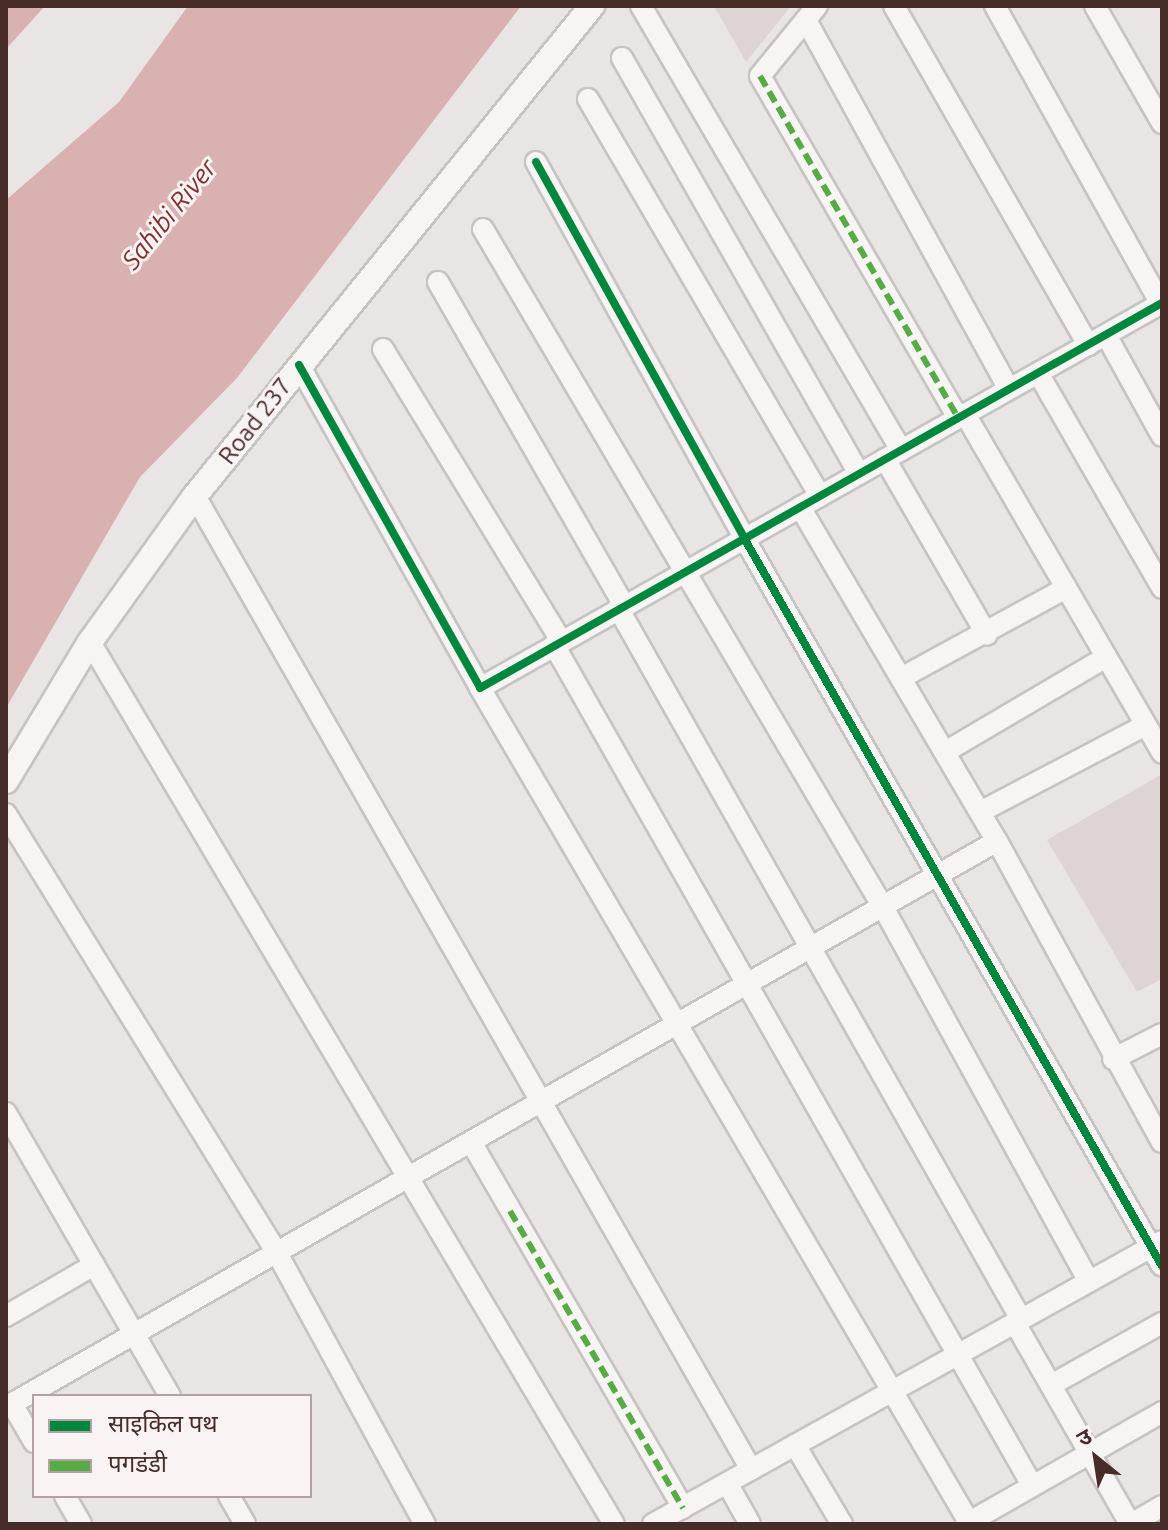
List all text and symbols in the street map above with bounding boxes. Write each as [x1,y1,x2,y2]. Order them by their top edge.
water label: Sahibi River [115,153,223,275]
street label: Road 237 [212,372,298,470]
legend [32,1394,312,1498]
text: साइकिल पथ [108,1410,218,1437]
north arrow [1056,1418,1136,1498]
text: उ [1072,1423,1096,1451]
text: पगडंडी [108,1450,167,1477]

